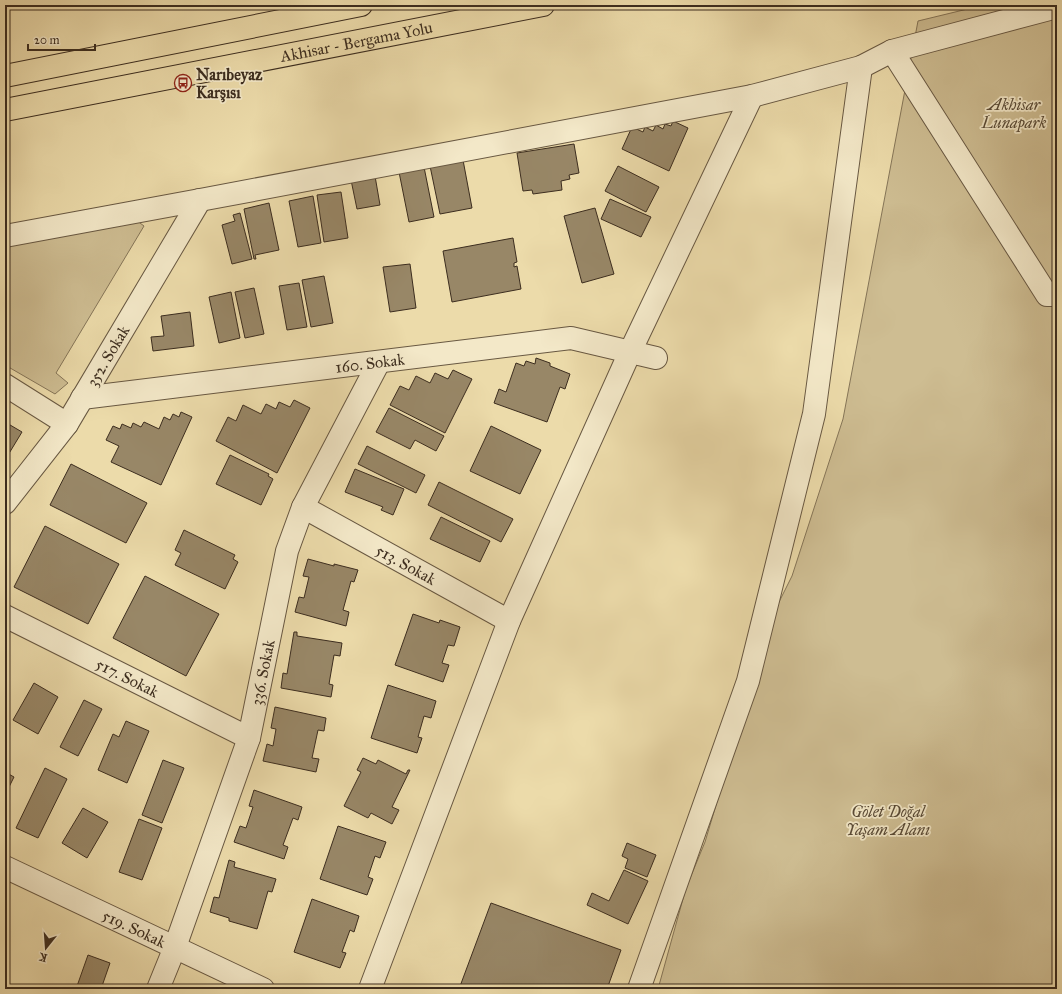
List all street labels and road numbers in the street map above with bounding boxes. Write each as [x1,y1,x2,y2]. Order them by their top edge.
street label: Akhisar - Bergama Yolu [278,18,435,66]
street label: 352. Sokak [83,321,134,390]
street label: 160. Sokak [334,349,406,377]
street label: 513. Sokak [373,540,440,589]
street label: 336. Sokak [247,637,279,707]
street label: 517. Sokak [93,654,162,702]
street label: 519. Sokak [99,905,169,952]

